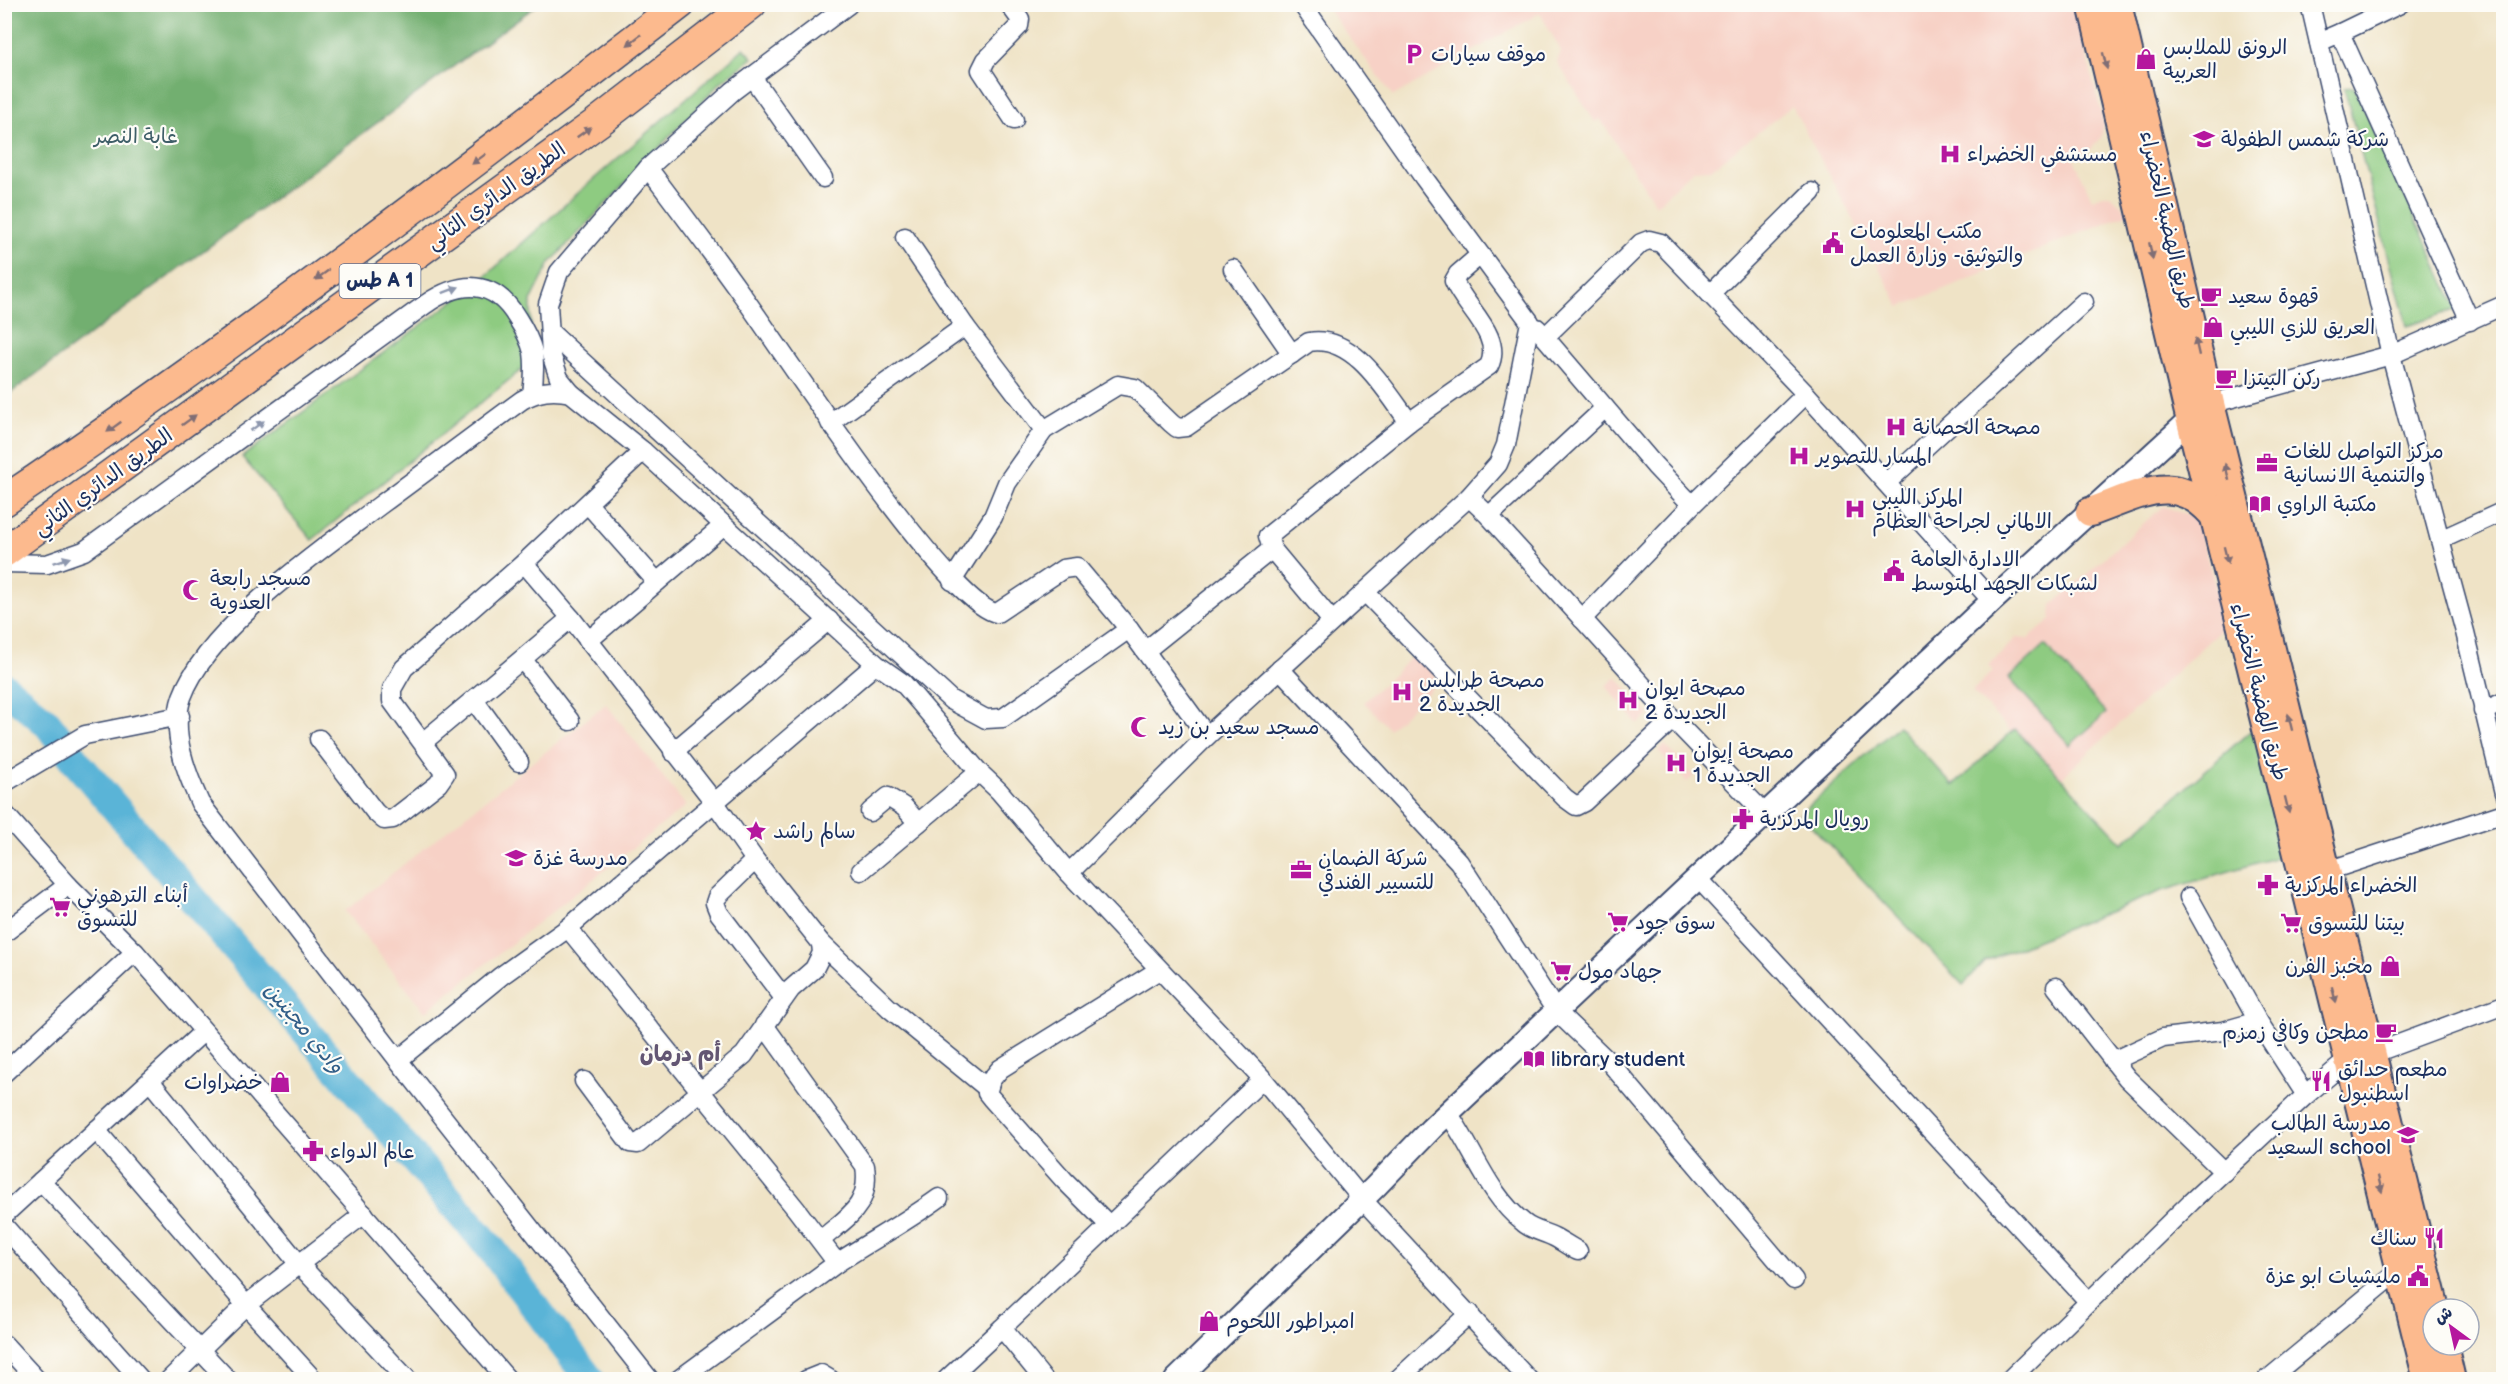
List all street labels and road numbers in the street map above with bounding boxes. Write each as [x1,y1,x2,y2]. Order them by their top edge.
street label: طريق الهضبة الخضراء [2134,128,2200,312]
street label: الطريق الدائري الثاني [421,137,574,260]
road number: طس A 1 [340,264,421,298]
street label: الطريق الدائري الثاني [28,423,181,546]
street label: طريق الهضبة الخضراء [2225,600,2293,784]

